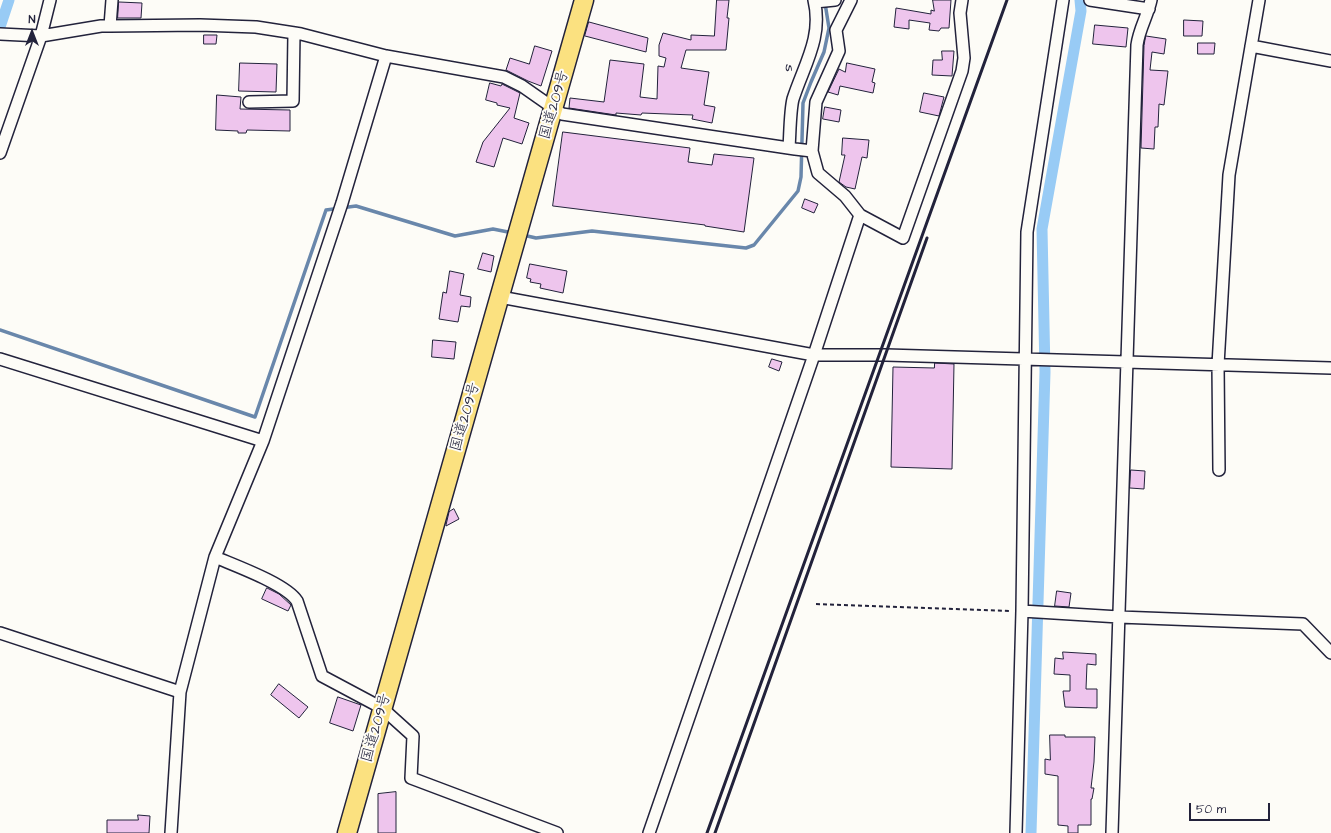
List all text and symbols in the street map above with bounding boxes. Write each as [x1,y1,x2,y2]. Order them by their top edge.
north arrow [12,12,52,52]
text: N [29,12,35,27]
street label: s [779,61,799,75]
street label: 国道209号 [536,68,574,142]
street label: 国道209号 [447,380,485,454]
street label: 国道209号 [358,691,396,765]
scale bar [1191,795,1272,821]
text: 50 m [1196,801,1226,818]

